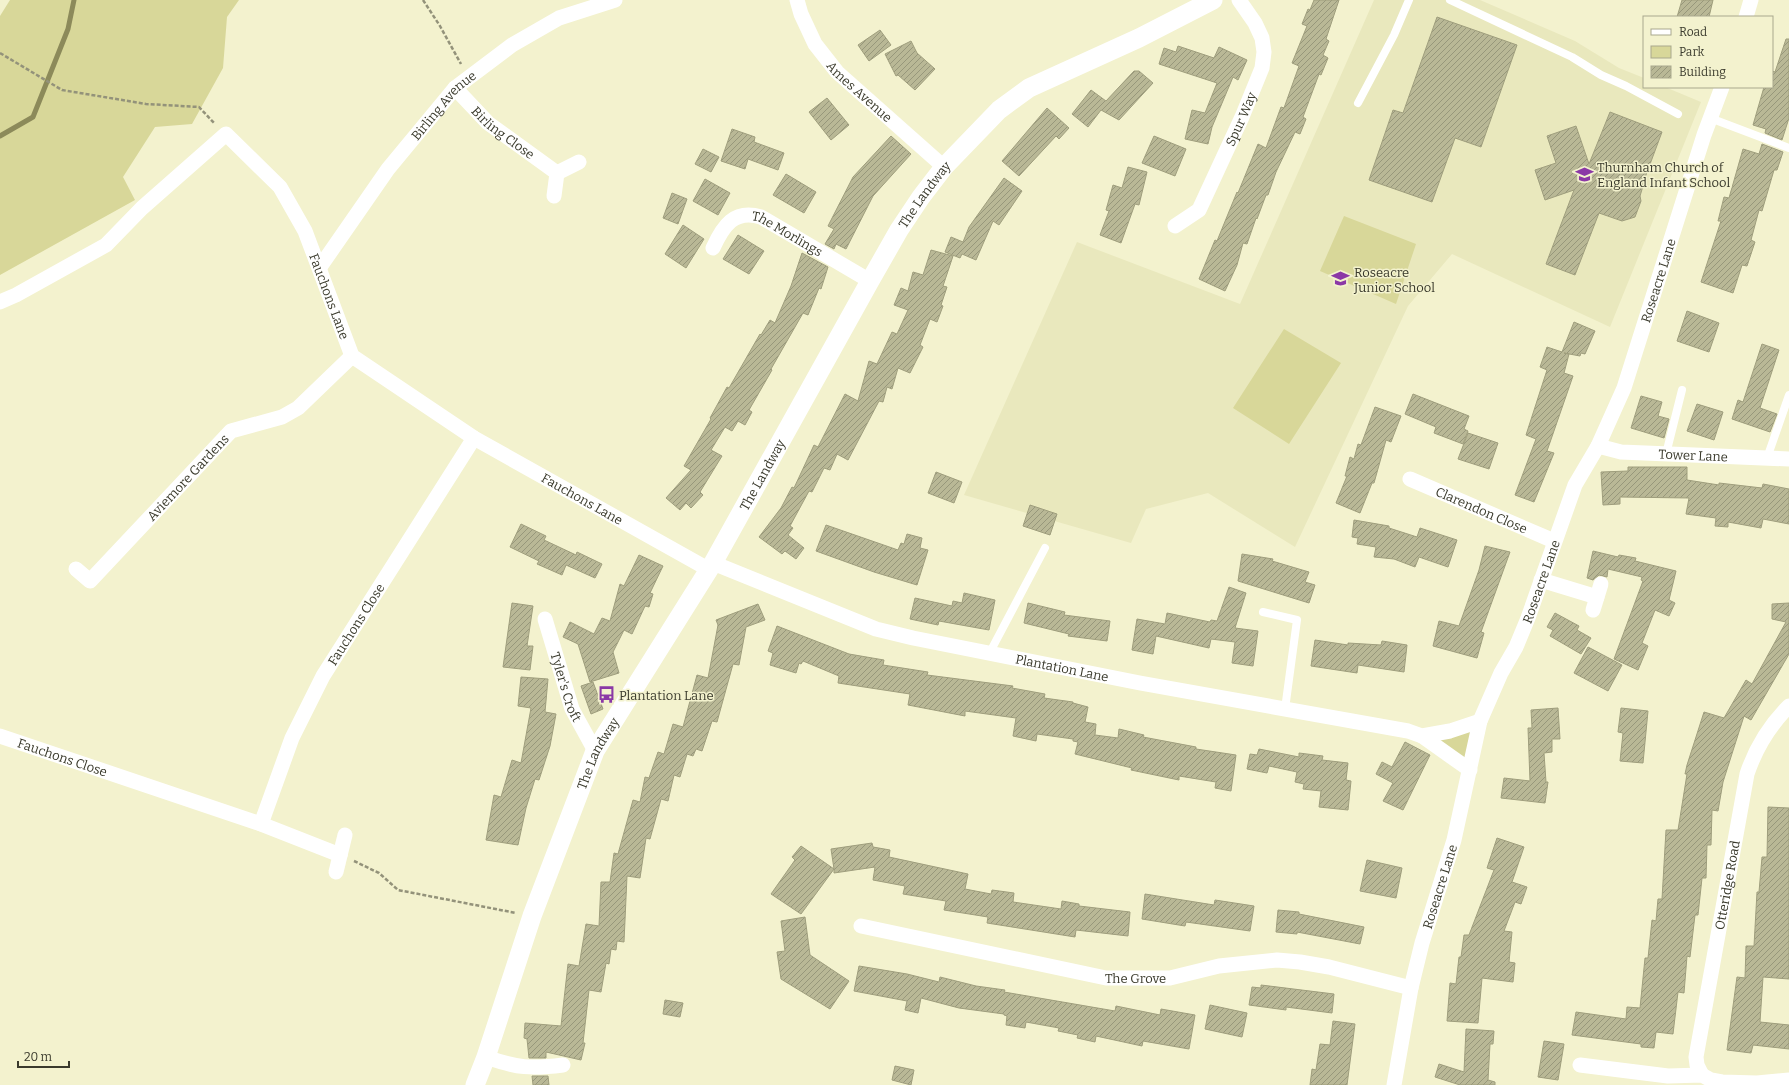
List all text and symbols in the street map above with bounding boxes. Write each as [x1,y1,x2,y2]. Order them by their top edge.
legend [1643,16,1773,88]
text: Road [1679,25,1707,39]
text: Park [1679,45,1705,59]
street label: Ames Avenue [823,58,895,125]
text: Building [1679,65,1726,79]
street label: Birling Avenue [408,68,479,143]
street label: Spur Way [1223,90,1259,149]
street label: Birling Close [468,104,537,162]
street label: The Landway [895,158,954,231]
place label: Thurnham Church of England Infant School [1597,160,1730,190]
school or university icon: Thurnham Church of England Infant School [1574,164,1594,184]
street label: The Morlings [751,208,825,259]
street label: Roseacre Lane [1638,237,1679,325]
street label: Fauchons Lane [306,251,352,342]
place label: Roseacre Junior School [1353,265,1435,295]
school or university icon: Roseacre Junior School [1331,269,1351,289]
street label: Aviemore Gardens [144,431,232,524]
street label: The Landway [737,437,788,513]
street label: Tower Lane [1658,447,1728,464]
street label: Fauchons Lane [539,470,625,528]
street label: Clarendon Close [1433,484,1529,537]
street label: Roseacre Lane [1520,538,1563,626]
street label: Fauchons Close [325,581,388,668]
street label: Tyler's Croft [547,650,585,725]
street label: Plantation Lane [1014,652,1110,685]
bus stop icon: Plantation Lane [596,685,616,705]
place label: Plantation Lane [619,688,714,703]
street label: The Landway [574,715,622,792]
street label: Fauchons Close [16,735,109,780]
street label: Otteridge Road [1712,839,1743,931]
street label: Roseacre Lane [1420,843,1460,931]
street label: The Grove [1105,971,1166,986]
scale bar [18,1043,69,1069]
text: 20 m [24,1050,53,1064]

